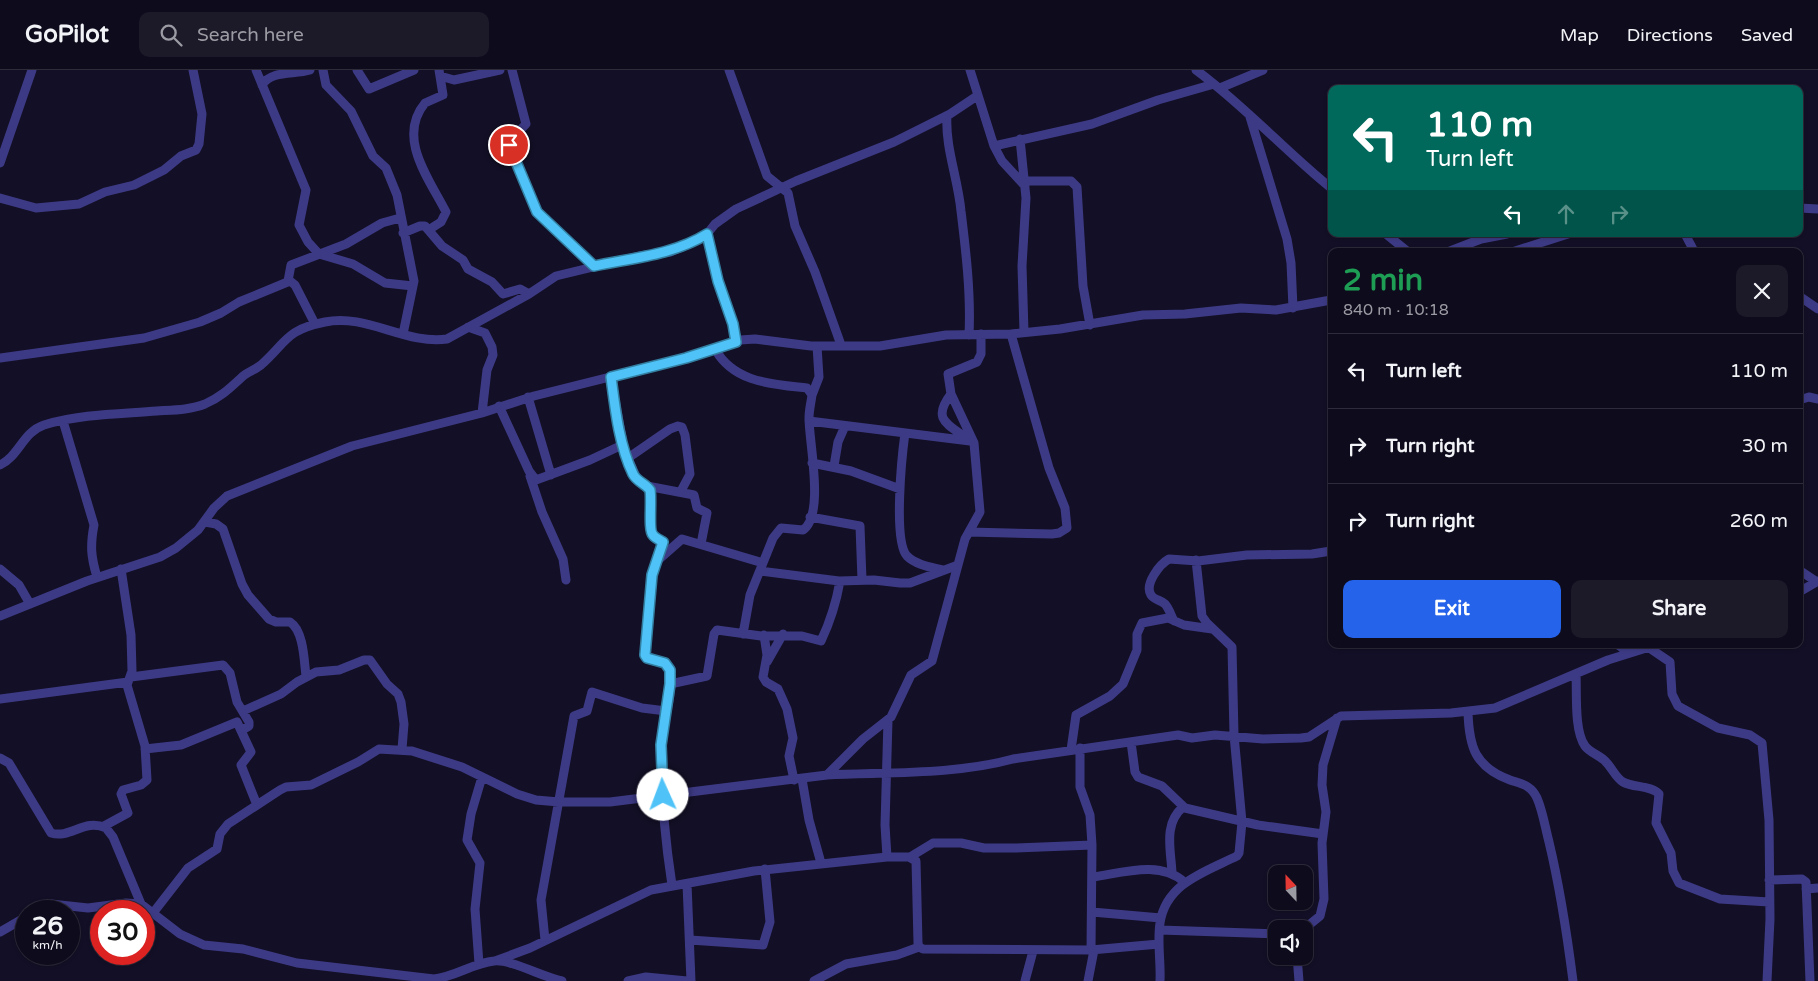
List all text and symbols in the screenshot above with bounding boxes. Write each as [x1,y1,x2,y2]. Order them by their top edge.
search box [139,12,489,57]
text: GoPilot [25,20,109,49]
icon: search [157,21,185,49]
text: Search here [197,24,304,46]
text: Map [1560,24,1599,46]
text: Directions [1627,24,1713,46]
text: Saved [1741,24,1793,46]
text: 110 m [1426,104,1533,146]
icon: left [1343,105,1408,170]
pin [488,124,530,166]
icon: arrive [495,131,523,159]
text: Turn left [1426,146,1514,172]
icon: left [1499,200,1527,228]
icon: ahead [1552,200,1580,228]
icon: right [1605,200,1633,228]
text: 2 min [1343,262,1423,299]
button: close [1736,265,1788,317]
text: 840 m · 10:18 [1343,300,1449,320]
icon: left [1343,357,1371,385]
text: Turn left [1386,360,1462,382]
text: 110 m [1730,360,1788,382]
icon: right [1343,432,1371,460]
text: Turn right [1386,435,1474,457]
text: 30 m [1742,435,1788,457]
icon: right [1343,507,1371,535]
text: Turn right [1386,510,1474,532]
text: 260 m [1730,510,1788,532]
button: Exit [1343,580,1561,638]
button: Share [1571,580,1788,638]
position arrow [636,768,688,820]
north arrow [1268,865,1312,910]
map controls [1268,865,1313,965]
speed limit sign: 30 [90,900,155,965]
text: 26 [32,911,63,941]
button: sound [1268,920,1313,965]
text: km/h [32,938,63,952]

